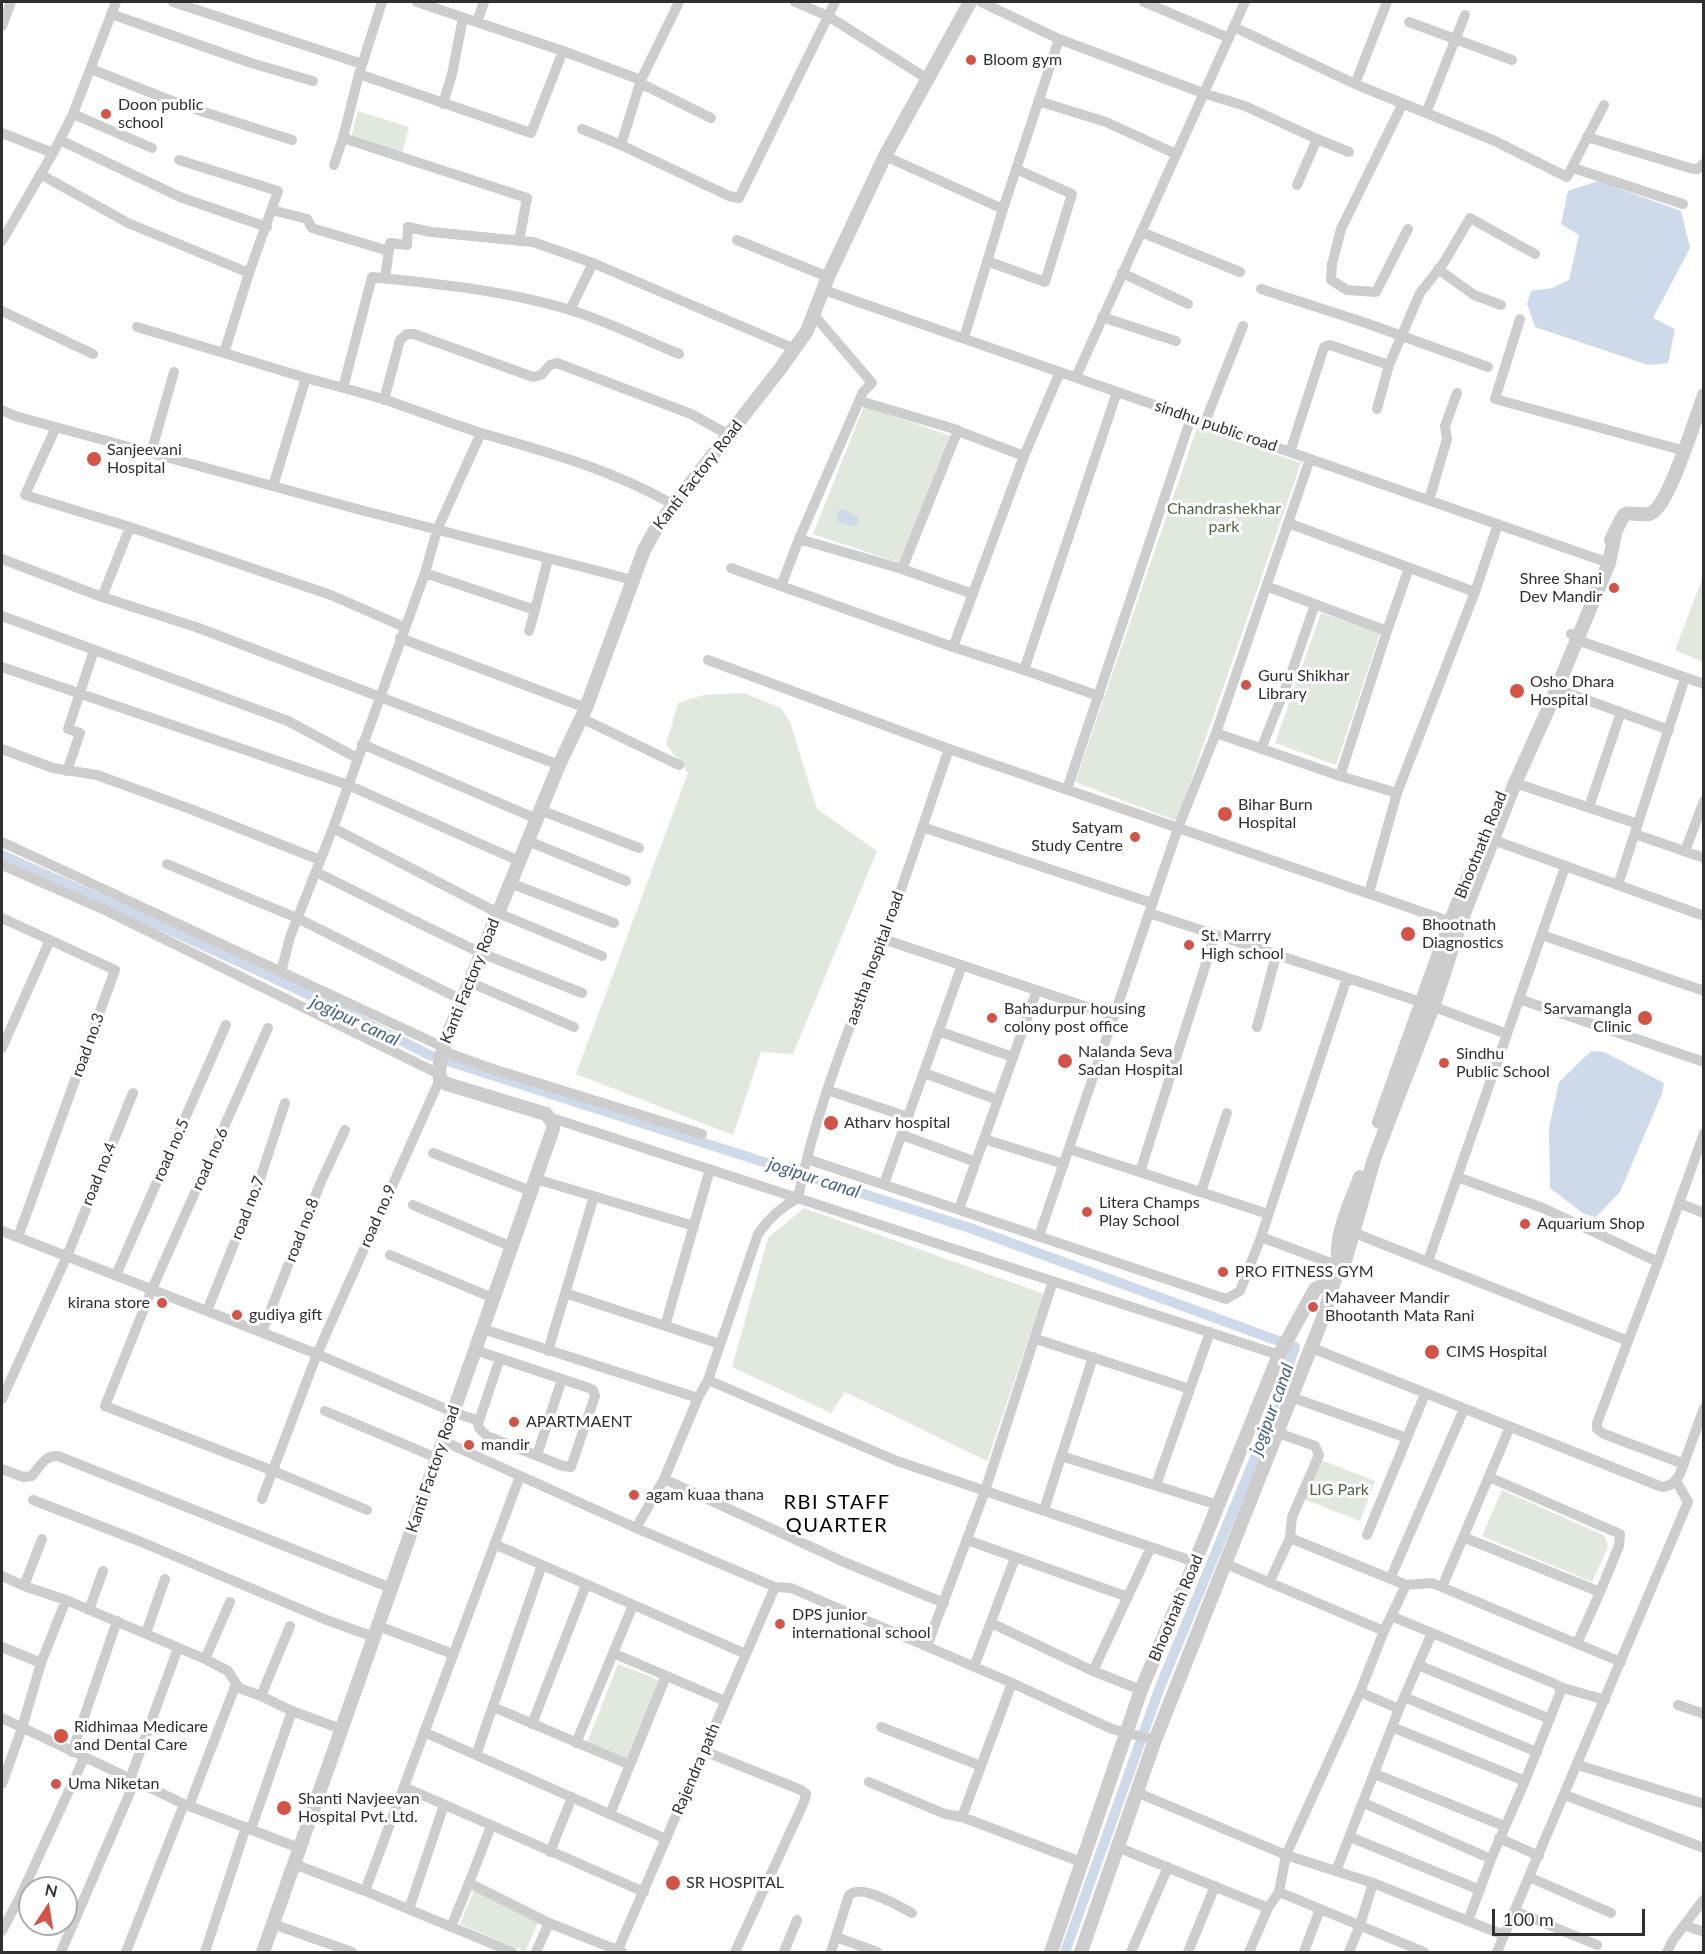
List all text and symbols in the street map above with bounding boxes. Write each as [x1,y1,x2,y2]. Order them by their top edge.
place label: Bloom gym [983,50,1062,70]
marker: Bloom gym [964,53,978,67]
place label: Doon public school [118,95,203,133]
marker: Doon public school [99,107,113,121]
street label: sindhu public road [1152,396,1280,456]
street label: Kanti Factory Road [649,417,747,533]
place label: Sanjeevani Hospital [107,440,182,478]
marker: Sanjeevani Hospital [85,450,103,468]
park label: Chandrashekhar park [1167,499,1281,537]
place label: Shree Shani Dev Mandir [1519,569,1602,607]
marker: Shree Shani Dev Mandir [1607,581,1621,595]
place label: Guru Shikhar Library [1258,666,1349,704]
place label: Osho Dhara Hospital [1530,672,1614,710]
marker: Guru Shikhar Library [1239,678,1253,692]
marker: Osho Dhara Hospital [1508,682,1526,700]
street label: Bhootnath Road [1451,789,1511,901]
place label: Bihar Burn Hospital [1238,795,1313,833]
marker: Bihar Burn Hospital [1216,805,1234,823]
place label: Satyam Study Centre [1031,818,1123,856]
marker: Satyam Study Centre [1128,830,1142,844]
street label: aastha hospital road [842,889,908,1027]
place label: Bhootnath Diagnostics [1422,915,1503,953]
street label: Kanti Factory Road [436,916,504,1046]
marker: Bhootnath Diagnostics [1399,925,1417,943]
place label: St. Marrry High school [1201,926,1284,964]
marker: St. Marrry High school [1182,938,1196,952]
water label: jogipur canal [307,991,403,1051]
place label: Bahadurpur housing colony post office [1004,999,1145,1037]
place label: Sarvamangla Clinic [1544,999,1632,1037]
marker: Sarvamangla Clinic [1636,1009,1654,1027]
street label: road no.3 [68,1010,108,1080]
marker: Bahadurpur housing colony post office [985,1011,999,1025]
place label: Nalanda Seva Sadan Hospital [1078,1042,1183,1080]
place label: Sindhu Public School [1456,1044,1550,1082]
marker: Nalanda Seva Sadan Hospital [1056,1052,1074,1070]
marker: Sindhu Public School [1437,1056,1451,1070]
place label: Atharv hospital [844,1113,950,1133]
marker: Atharv hospital [822,1114,840,1132]
street label: road no.5 [149,1116,193,1184]
street label: road no.6 [188,1125,232,1193]
street label: road no.4 [78,1140,120,1208]
water label: jogipur canal [765,1153,863,1203]
street label: road no.7 [227,1173,269,1243]
street label: road no.9 [356,1182,400,1250]
place label: Litera Champs Play School [1099,1193,1200,1231]
street label: road no.8 [281,1195,323,1265]
marker: Litera Champs Play School [1080,1205,1094,1219]
place label: Aquarium Shop [1537,1214,1645,1234]
marker: Aquarium Shop [1518,1217,1532,1231]
place label: PRO FITNESS GYM [1235,1262,1374,1282]
marker: PRO FITNESS GYM [1216,1265,1230,1279]
place label: Mahaveer Mandir Bhootanth Mata Rani [1325,1288,1474,1326]
place label: kirana store [68,1293,150,1313]
marker: kirana store [155,1296,169,1310]
marker: Mahaveer Mandir Bhootanth Mata Rani [1306,1300,1320,1314]
place label: gudiya gift [249,1305,322,1325]
marker: gudiya gift [230,1308,244,1322]
place label: CIMS Hospital [1446,1342,1547,1362]
marker: CIMS Hospital [1423,1343,1441,1361]
water label: jogipur canal [1245,1360,1299,1458]
street label: Kanti Factory Road [402,1403,464,1535]
place label: APARTMAENT [526,1412,632,1432]
marker: APARTMAENT [507,1415,521,1429]
place label: mandir [481,1435,530,1455]
marker: mandir [462,1438,476,1452]
park label: LIG Park [1309,1480,1369,1500]
place label: agam kuaa thana [646,1485,764,1505]
marker: agam kuaa thana [627,1488,641,1502]
district label: RBI STAFF QUARTER [783,1491,891,1538]
street label: Bhootnath Road [1145,1552,1207,1664]
place label: DPS junior international school [792,1605,930,1643]
marker: DPS junior international school [773,1617,787,1631]
place label: Ridhimaa Medicare and Dental Care [74,1717,208,1755]
street label: Rajendra path [668,1720,724,1818]
marker: Ridhimaa Medicare and Dental Care [52,1727,70,1745]
place label: Uma Niketan [68,1774,159,1794]
marker: Uma Niketan [49,1777,63,1791]
place label: Shanti Navjeevan Hospital Pvt. Ltd. [298,1789,420,1827]
marker: Shanti Navjeevan Hospital Pvt. Ltd. [275,1799,293,1817]
place label: SR HOSPITAL [686,1873,784,1893]
marker: SR HOSPITAL [664,1874,682,1892]
north arrow [18,1876,78,1936]
text: N [43,1879,59,1900]
scale bar [1495,1897,1648,1935]
text: 100 m [1503,1908,1554,1930]

